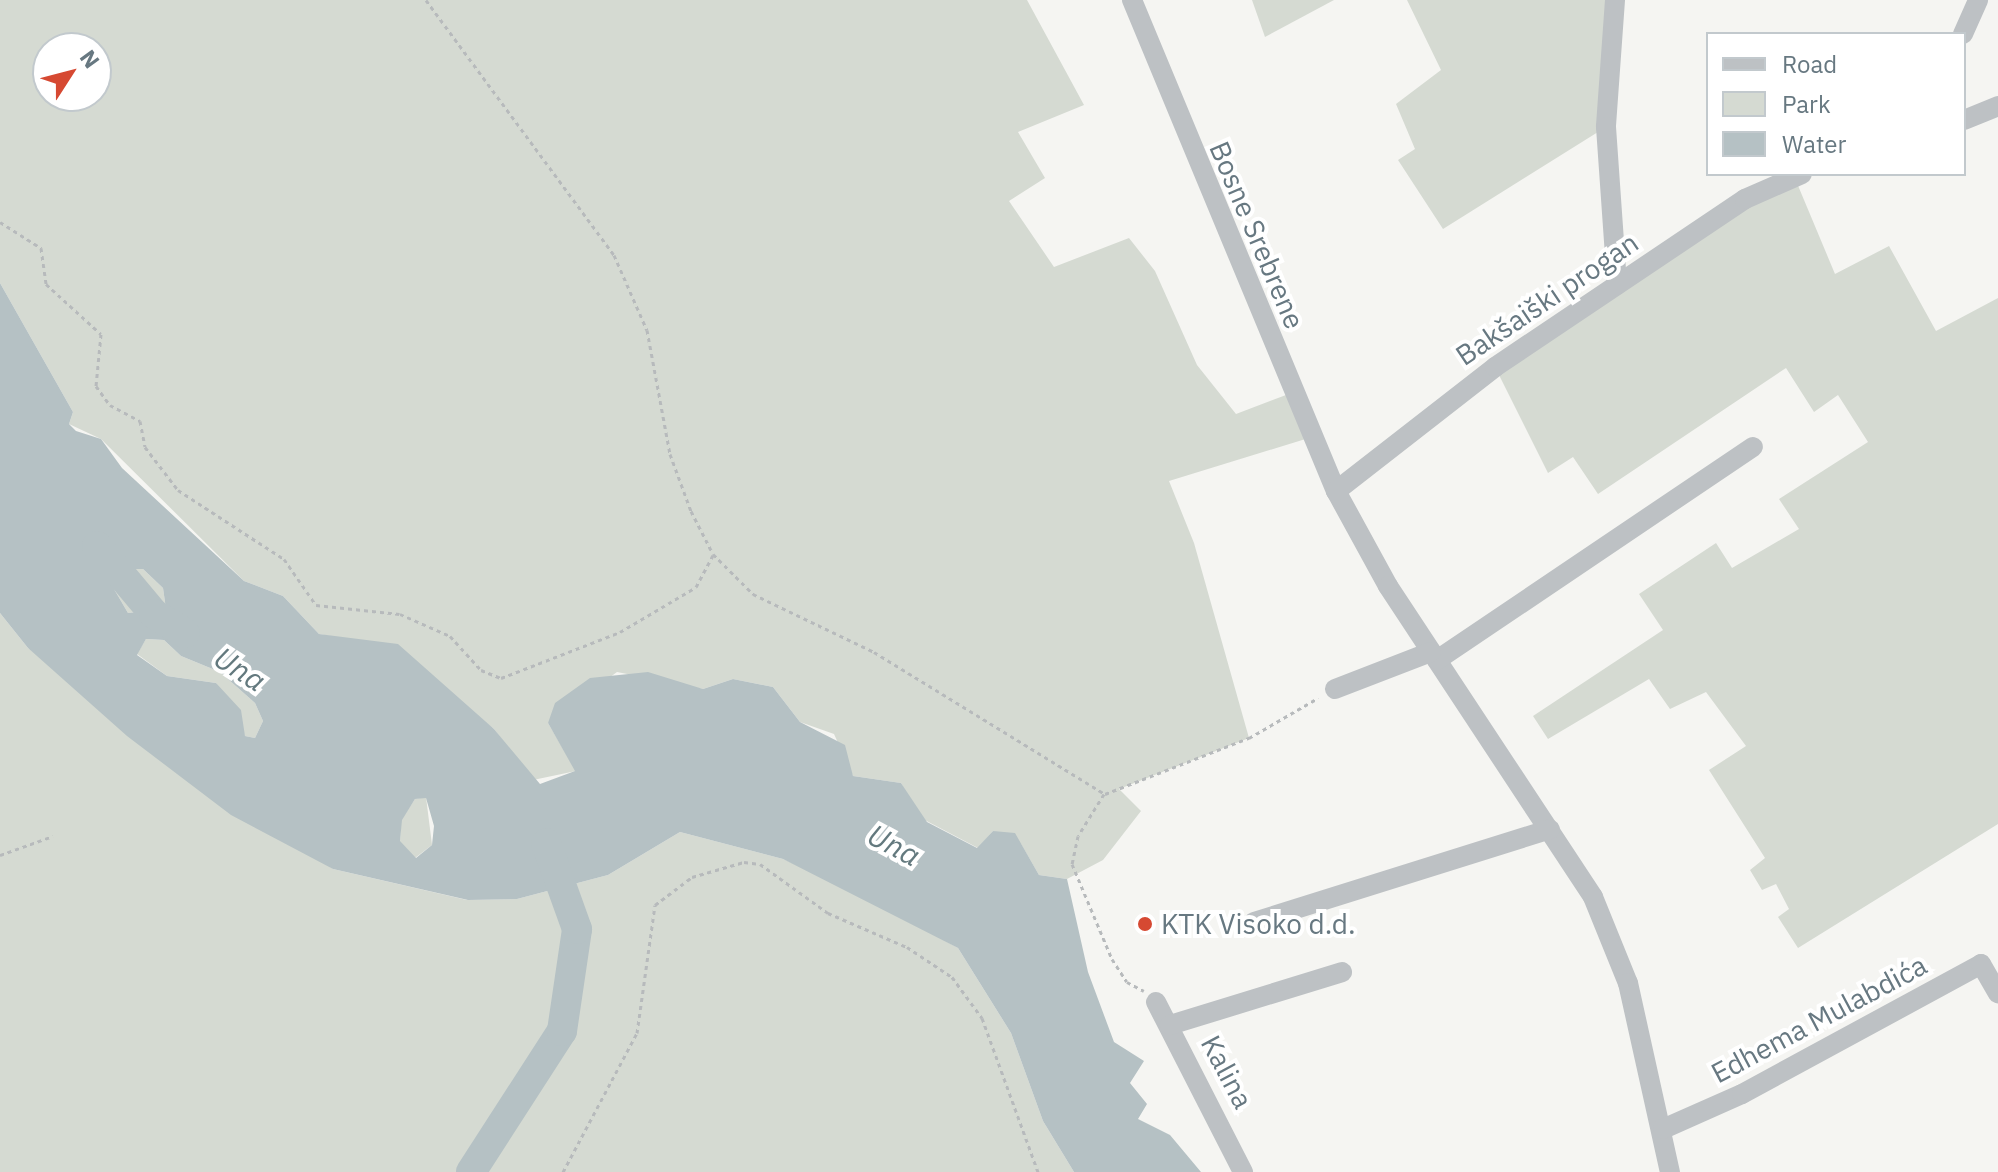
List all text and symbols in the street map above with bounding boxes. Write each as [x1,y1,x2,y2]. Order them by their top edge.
north arrow [32,32,112,112]
legend [1706,32,1966,176]
text: N [74,44,107,74]
text: Road [1782,48,1837,80]
text: Park [1782,88,1831,120]
text: Water [1782,128,1846,160]
street label: Bosne Srebrene [1202,136,1312,334]
street label: Bakšaiški progan [1449,226,1645,372]
water label: Una [208,639,272,699]
water label: Una [862,816,926,874]
place label: KTK Visoko d.d. [1161,907,1356,941]
marker: KTK Visoko d.d. [1136,915,1154,933]
street label: Edhema Mulabdića [1705,948,1933,1090]
street label: Kalina [1194,1030,1260,1114]

